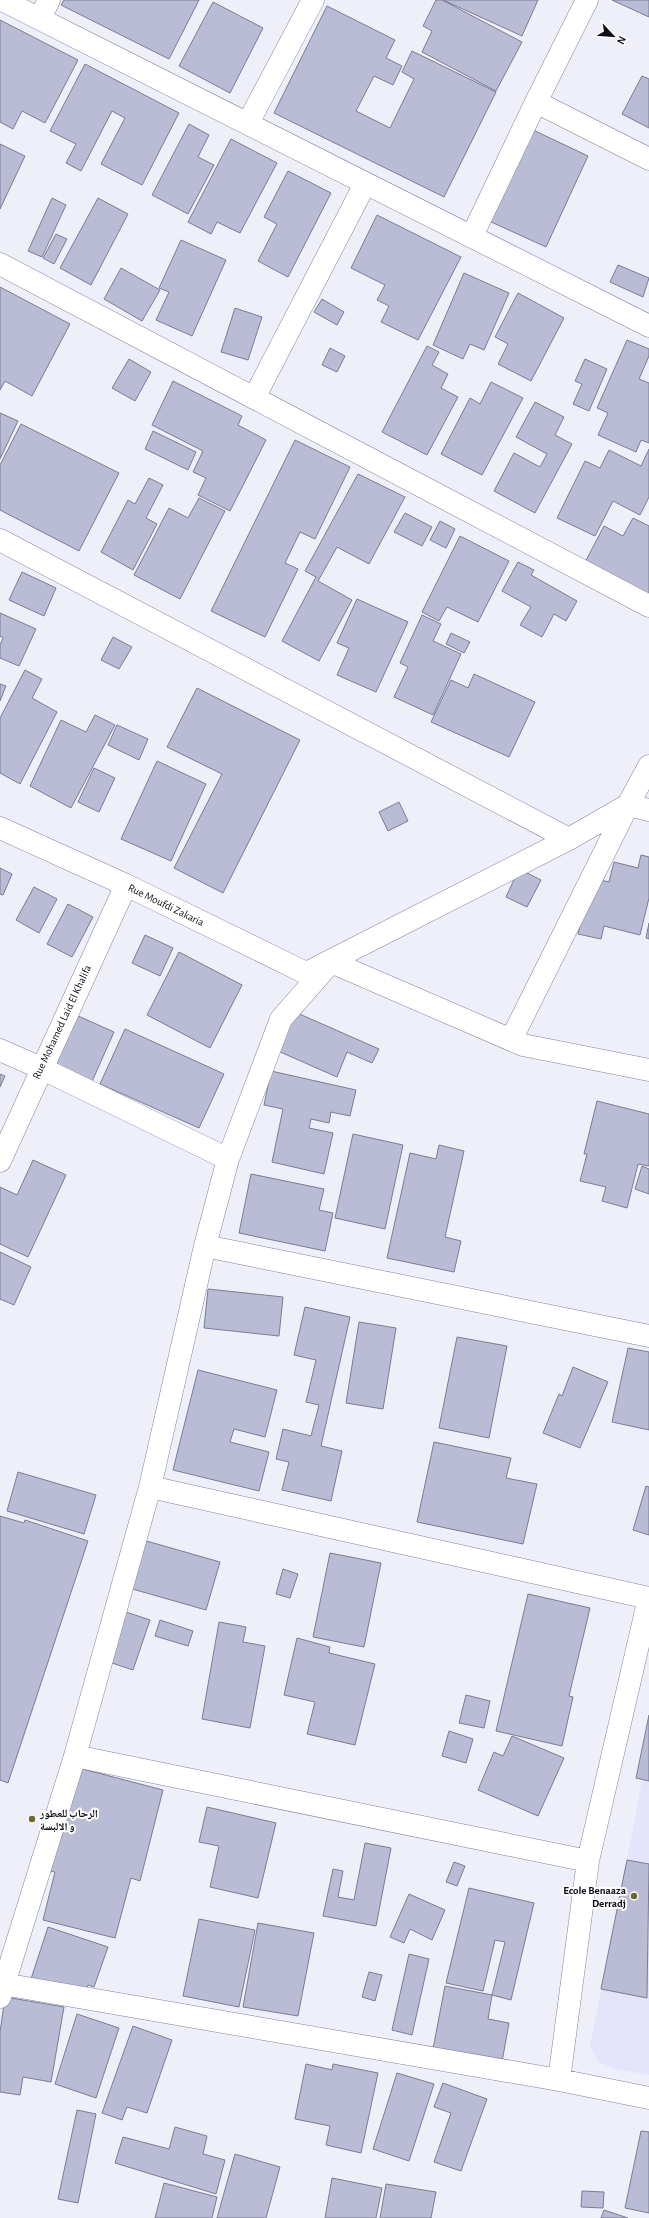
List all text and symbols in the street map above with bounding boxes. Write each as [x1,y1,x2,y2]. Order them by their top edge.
north arrow [593,16,633,56]
text: N [615,34,628,46]
street label: Rue Moufdi Zakaria [126,882,206,928]
street label: Rue Mohamed Laid El Khalifa [31,963,93,1081]
place label: الرحاب للعطور و الالبسة [39,1808,98,1833]
marker: الرحاب للعطور و الالبسة [27,1814,37,1824]
place label: Ecole Benaaza Derradj [563,1885,627,1909]
marker: Ecole Benaaza Derradj [629,1891,639,1901]

